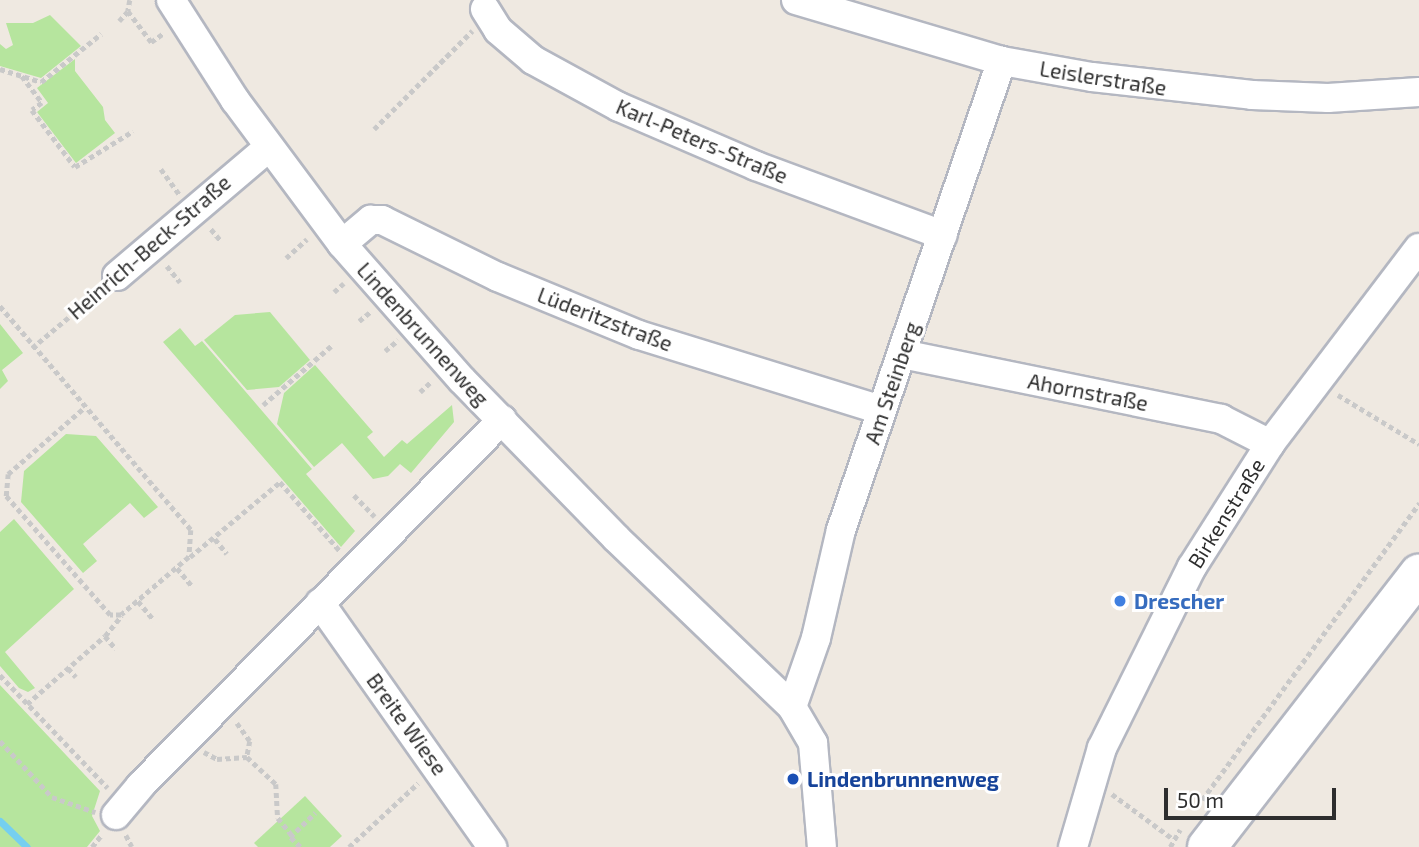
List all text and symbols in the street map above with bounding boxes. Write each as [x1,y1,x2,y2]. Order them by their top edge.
street label: Leislerstraße [1038,56,1168,100]
street label: Karl-Peters-Straße [612,93,792,189]
street label: Heinrich-Beck-Straße [63,170,235,324]
street label: Lindenbrunnenweg [352,257,494,411]
street label: Lüderitzstraße [534,282,676,356]
street label: Am Steinberg [859,318,925,448]
street label: Ahornstraße [1026,368,1150,416]
street label: Birkenstraße [1182,454,1270,572]
place label: Drescher [1134,588,1224,614]
marker: Drescher [1112,593,1128,609]
street label: Breite Wiese [362,668,452,780]
place label: Lindenbrunnenweg [807,766,999,792]
marker: Lindenbrunnenweg [785,771,801,787]
scale bar [1167,774,1338,818]
text: 50 m [1177,787,1224,812]

